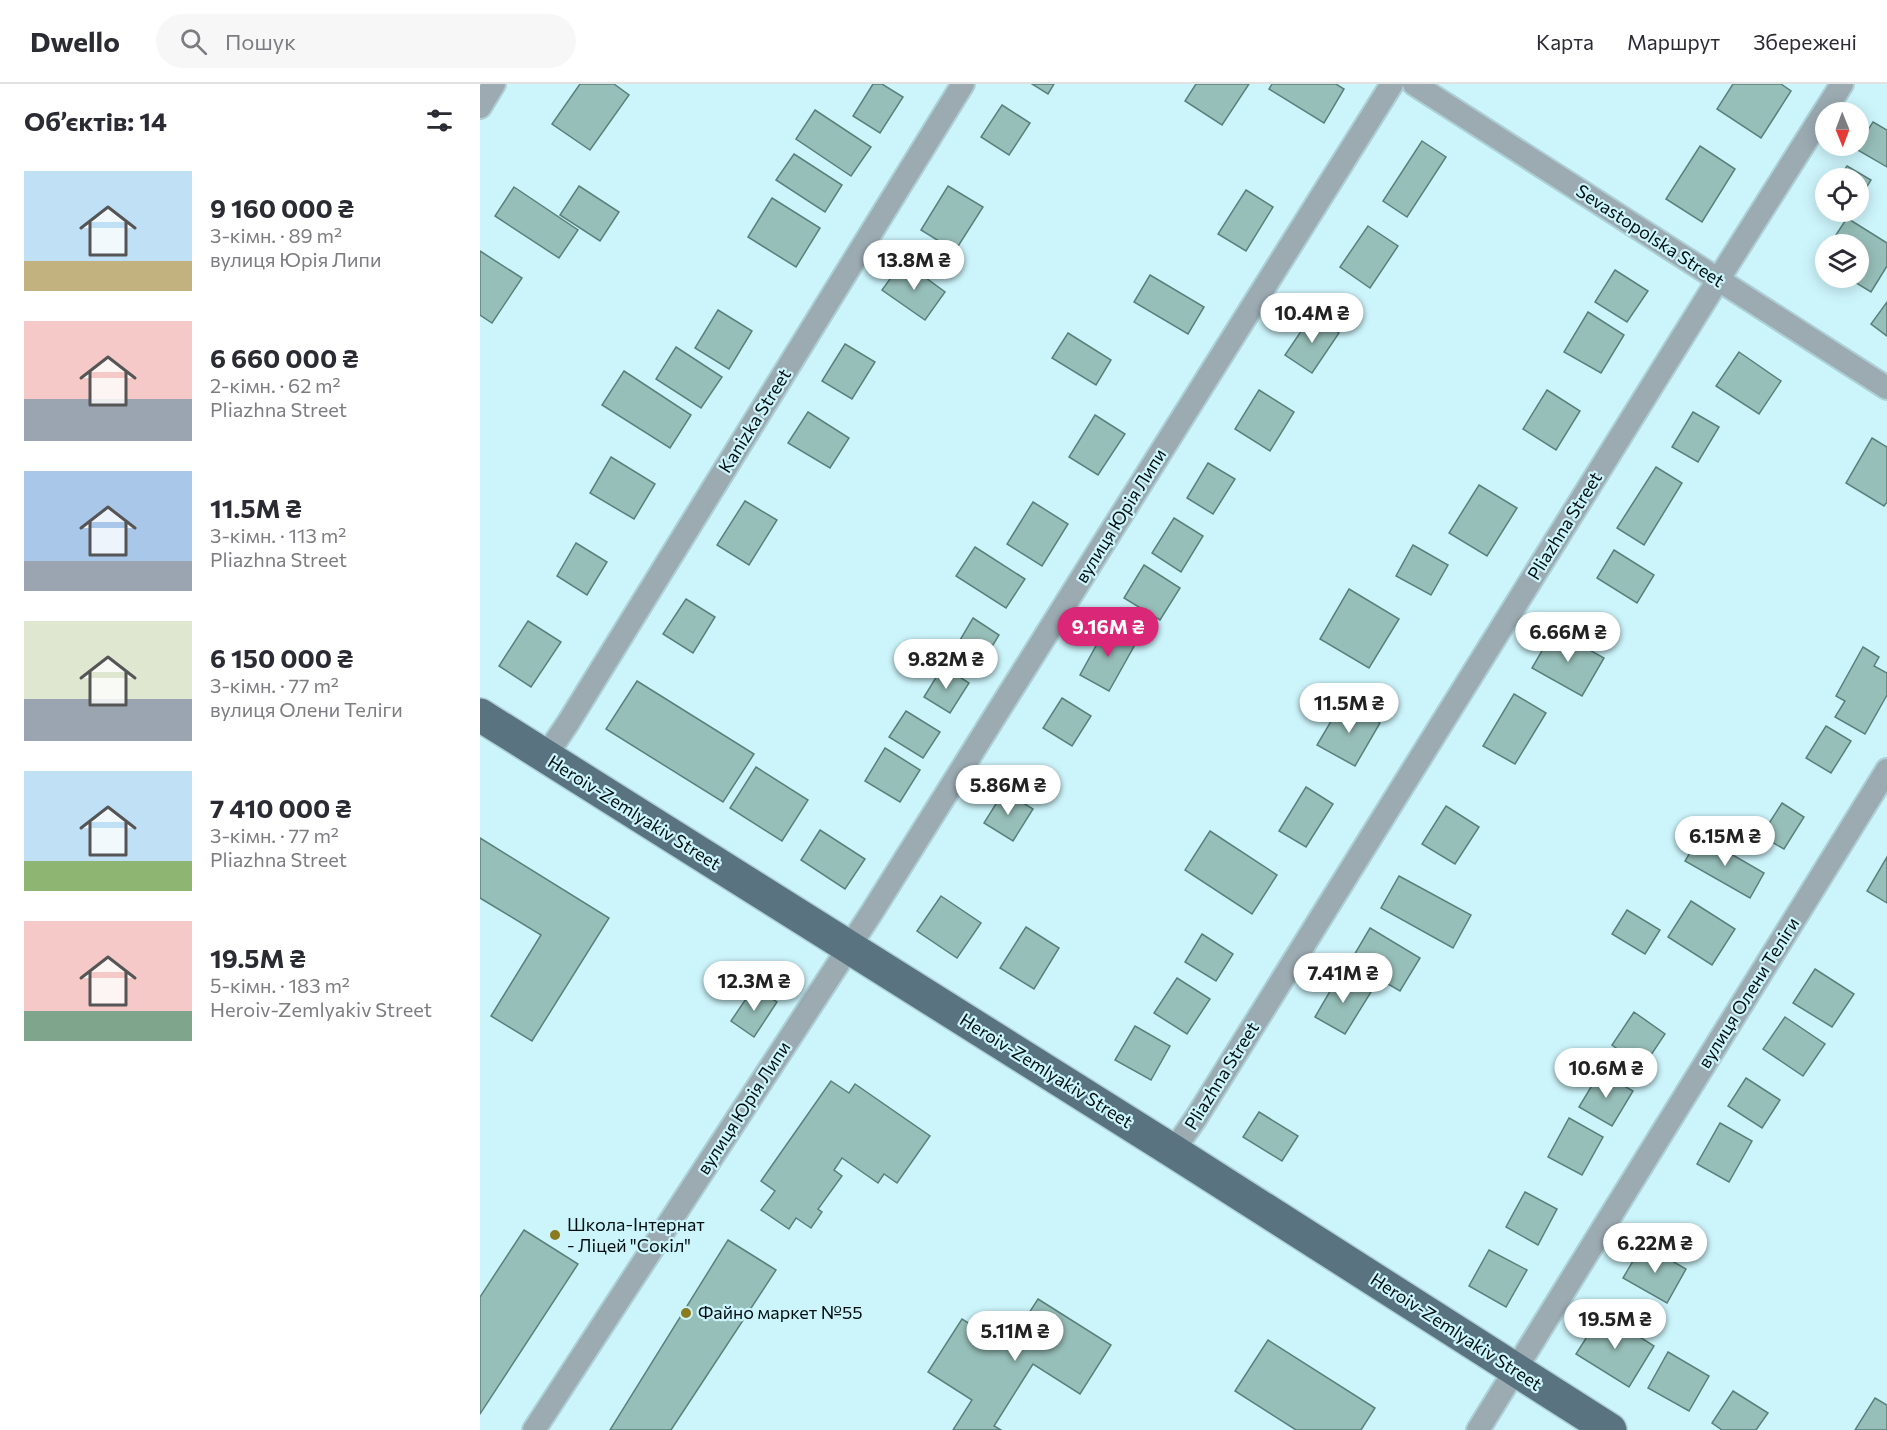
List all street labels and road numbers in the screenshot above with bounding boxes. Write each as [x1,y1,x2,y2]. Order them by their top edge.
street label: Sevastopolska Street [1572,179,1729,291]
street label: Kanizka Street [713,364,795,477]
street label: вулиця Юрія Липи [1070,444,1170,587]
street label: Pliazhna Street [1522,467,1606,584]
street label: Heroiv-Zemlyakiv Street [544,750,725,874]
street label: вулиця Олени Теліги [1693,913,1803,1072]
street label: Heroiv-Zemlyakiv Street [956,1008,1137,1132]
street label: Pliazhna Street [1179,1017,1263,1134]
street label: вулиця Юрія Липи [692,1037,794,1178]
street label: Heroiv-Zemlyakiv Street [1367,1268,1546,1395]

